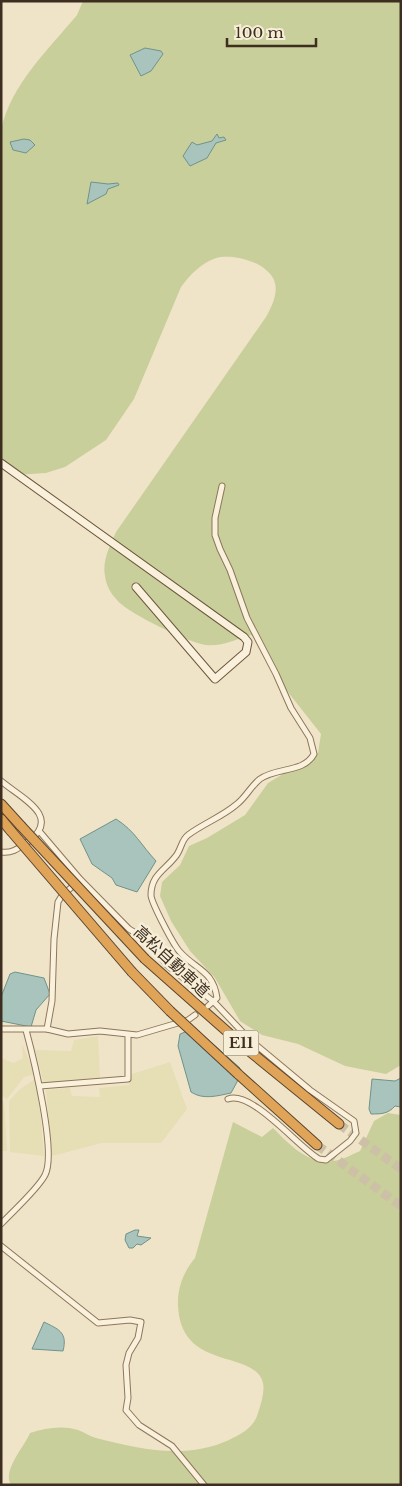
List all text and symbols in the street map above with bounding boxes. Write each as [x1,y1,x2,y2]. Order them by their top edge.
scale bar [227,15,316,47]
text: 100 m [235,23,284,42]
street label: 高松自動車道 [130,921,214,1001]
road number: E11 [224,1030,258,1056]

